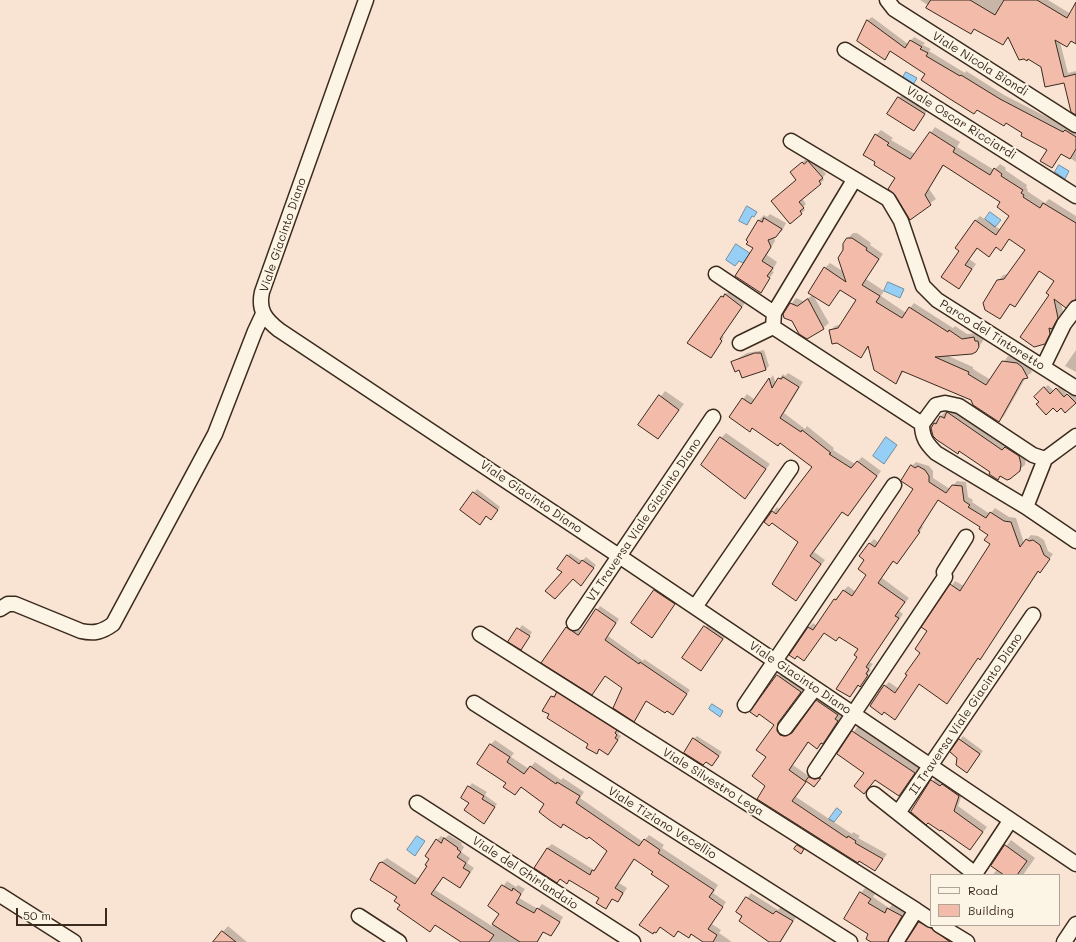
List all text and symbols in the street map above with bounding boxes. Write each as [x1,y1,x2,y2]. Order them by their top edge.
street label: Viale Nicola Biondi [929,29,1031,99]
street label: Viale Oscar Ricciardi [903,83,1019,163]
street label: Viale Giacinto Diano [257,176,309,294]
street label: Parco del Tintoretto [937,297,1047,373]
street label: VI Traversa Viale Giacinto Diano [584,436,704,604]
street label: Viale Giacinto Diano [477,457,585,537]
street label: II Traversa Viale Giacinto Diano [907,631,1025,797]
street label: Viale Giacinto Diano [746,638,854,718]
street label: Viale Silvestro Lega [660,745,766,819]
street label: Viale Tiziano Vecellio [605,784,719,862]
street label: Viale del Ghirlandaio [469,833,581,913]
legend [930,874,1060,926]
text: Road [968,882,998,898]
scale bar [18,900,109,926]
text: Building [968,902,1014,918]
text: 50 m [23,907,51,923]

